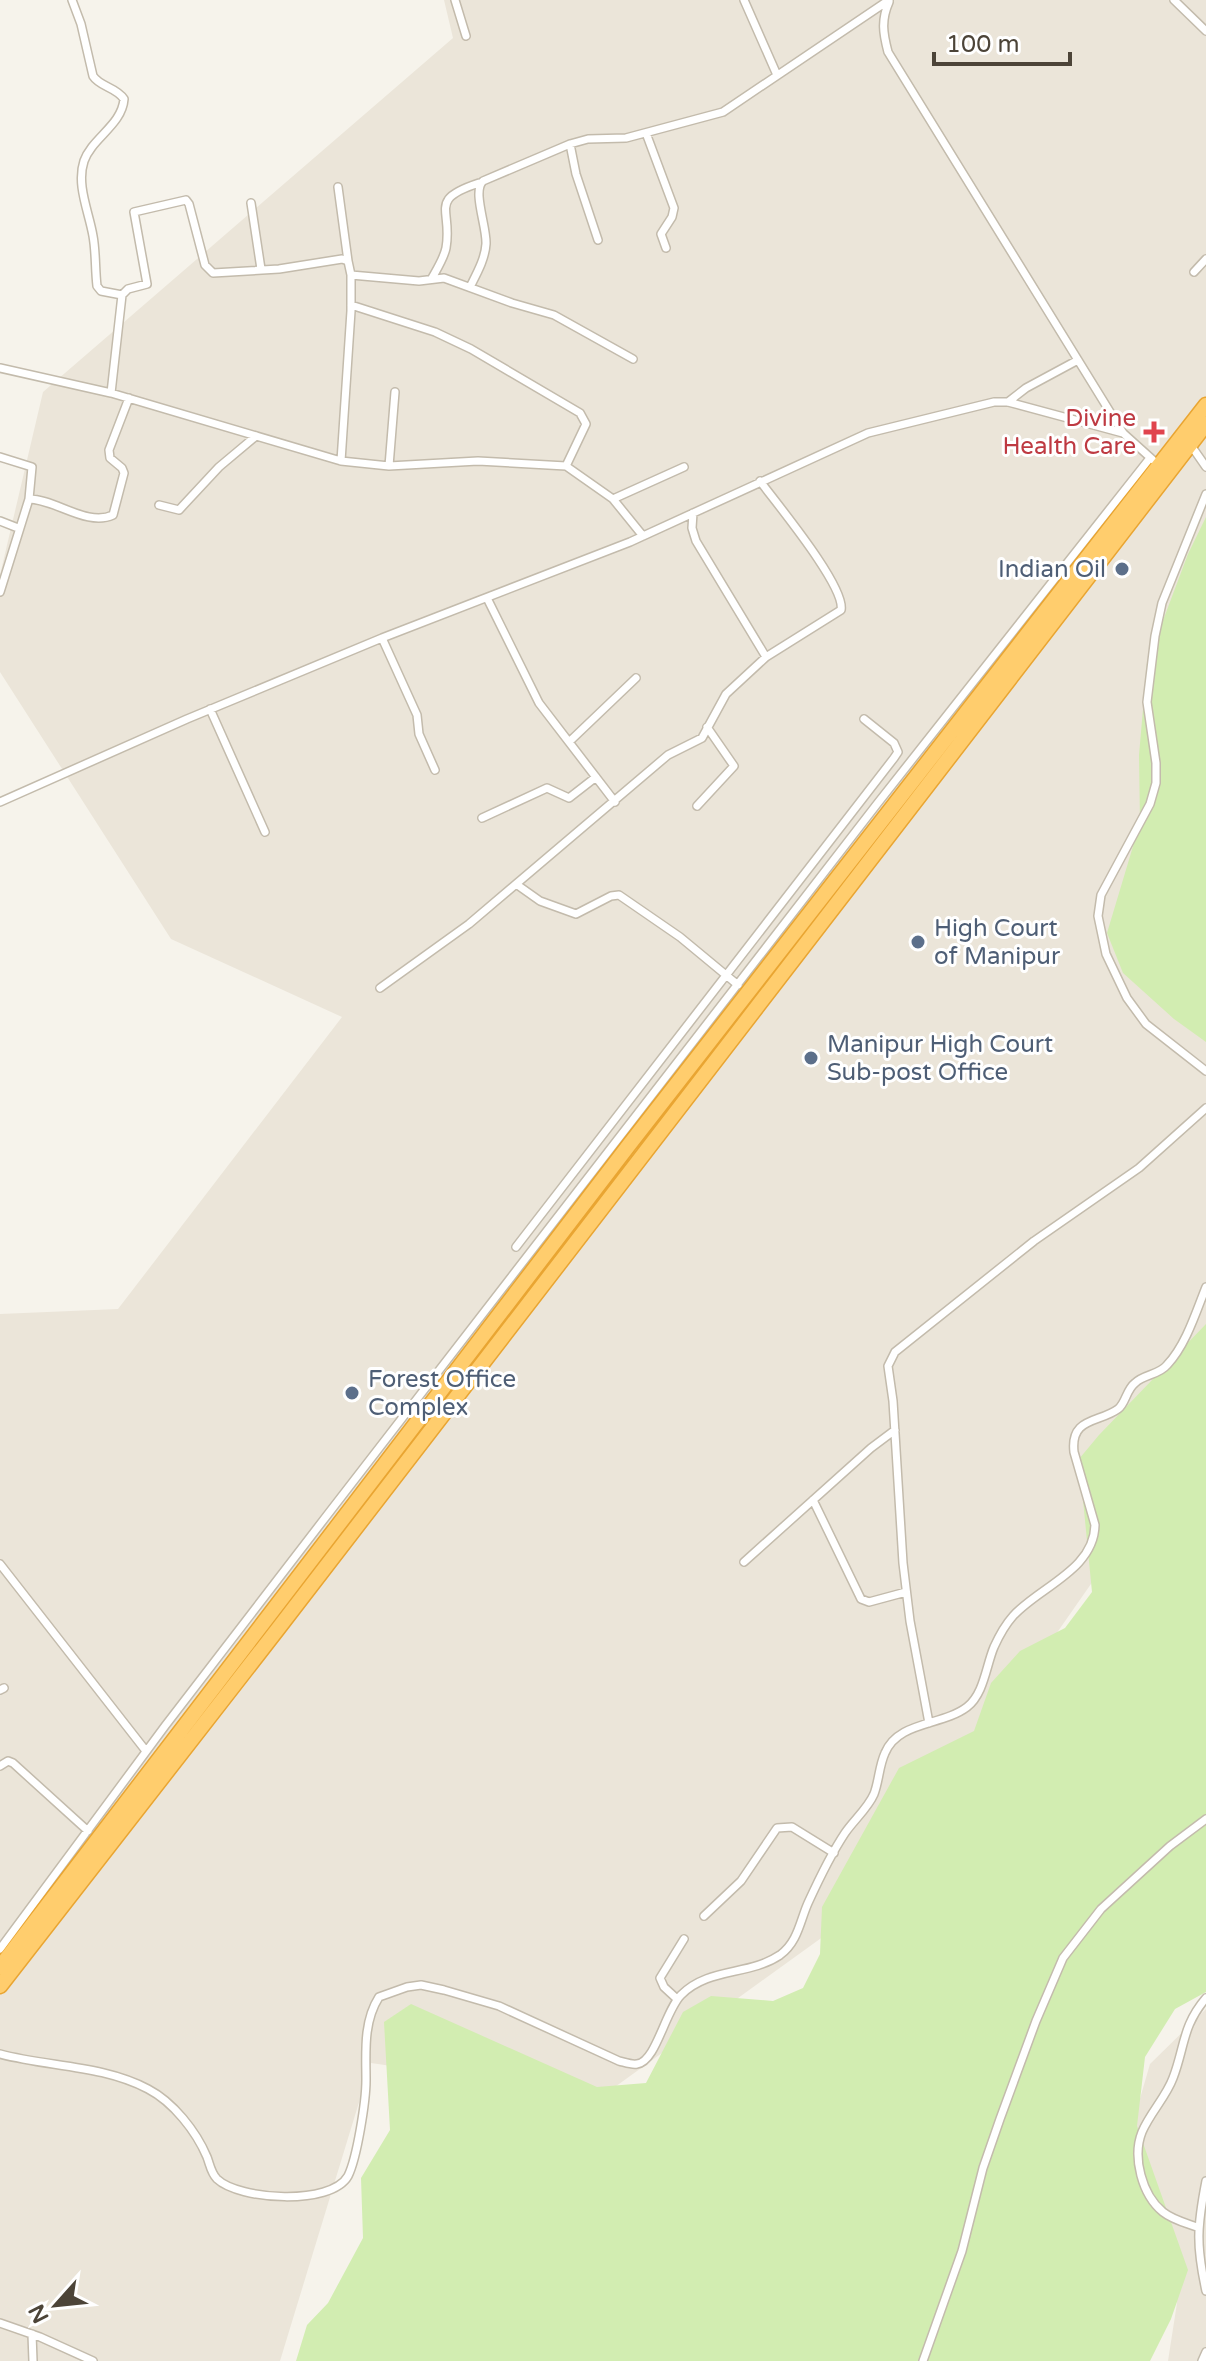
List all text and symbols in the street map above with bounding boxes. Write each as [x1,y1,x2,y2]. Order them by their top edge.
scale bar [934,16,1070,66]
text: 100 m [946,30,1020,59]
place label: Divine Health Care [1003,404,1136,461]
marker: Divine Health Care [1143,421,1165,443]
place label: Indian Oil [998,555,1106,584]
marker: Indian Oil [1113,560,1131,578]
place label: High Court of Manipur [934,914,1061,971]
marker: High Court of Manipur [909,933,927,951]
place label: Manipur High Court Sub-post Office [827,1030,1053,1087]
marker: Manipur High Court Sub-post Office [802,1049,820,1067]
place label: Forest Office Complex [368,1365,516,1422]
marker: Forest Office Complex [343,1384,361,1402]
north arrow [16,2265,96,2345]
text: N [23,2300,55,2327]

